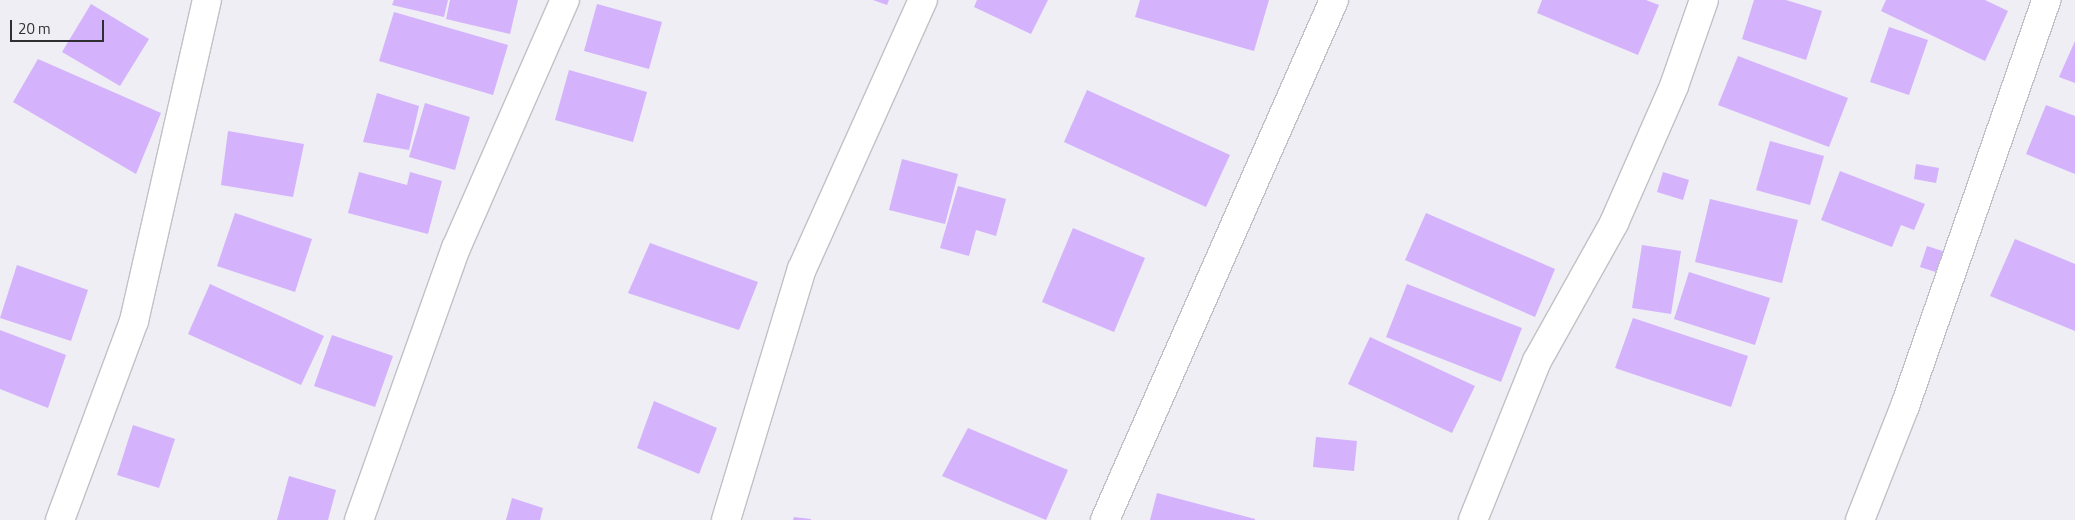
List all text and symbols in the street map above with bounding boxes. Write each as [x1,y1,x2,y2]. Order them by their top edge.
scale bar [12,10,106,42]
text: 20 m [18,17,51,40]

